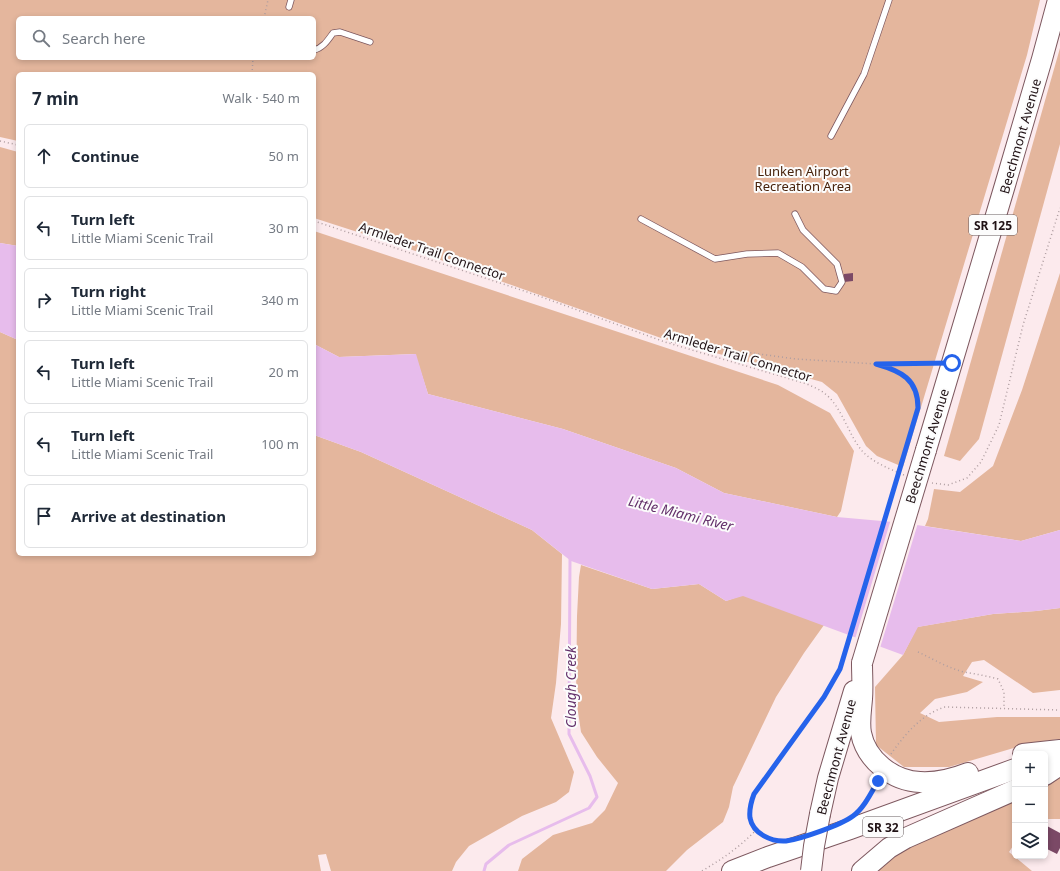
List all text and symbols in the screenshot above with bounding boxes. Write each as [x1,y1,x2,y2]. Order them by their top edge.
search box [16,16,316,60]
icon: search [30,27,52,49]
text: Search here [62,28,145,48]
street label: Beechmont Avenue [995,76,1045,196]
text: 7 min [32,87,79,110]
text: Walk · 540 m [222,89,300,107]
icon: ahead [33,145,55,167]
text: Continue [71,146,139,166]
text: 50 m [269,147,299,165]
park label: Lunken Airport Recreation Area [755,162,851,195]
text: Turn left [71,209,135,229]
road number: SR 125 [969,215,1017,235]
icon: left [33,217,55,239]
street label: Armleder Trail Connector [357,218,508,285]
text: 30 m [269,219,299,237]
text: Little Miami Scenic Trail [71,229,213,247]
text: Turn right [71,281,146,301]
icon: right [33,289,55,311]
text: 340 m [261,291,299,309]
text: Little Miami Scenic Trail [71,301,213,319]
street label: Armleder Trail Connector [662,324,815,386]
text: Turn left [71,353,135,373]
route start [943,354,961,372]
icon: left [33,361,55,383]
text: 20 m [269,363,299,381]
text: Little Miami Scenic Trail [71,373,213,391]
street label: Beechmont Avenue [901,386,953,506]
text: Turn left [71,425,135,445]
icon: left [33,433,55,455]
text: 100 m [261,435,299,453]
text: Little Miami Scenic Trail [71,445,213,463]
water label: Little Miami River [627,491,736,535]
icon: arrive [33,505,55,527]
text: Arrive at destination [71,506,226,526]
water label: Clough Creek [561,645,580,728]
street label: Beechmont Avenue [812,697,860,817]
map controls [1012,751,1048,859]
button: + [1012,751,1048,787]
route end [869,772,887,790]
button: − [1012,787,1048,823]
road number: SR 32 [863,817,903,837]
button: layers [1012,823,1048,859]

